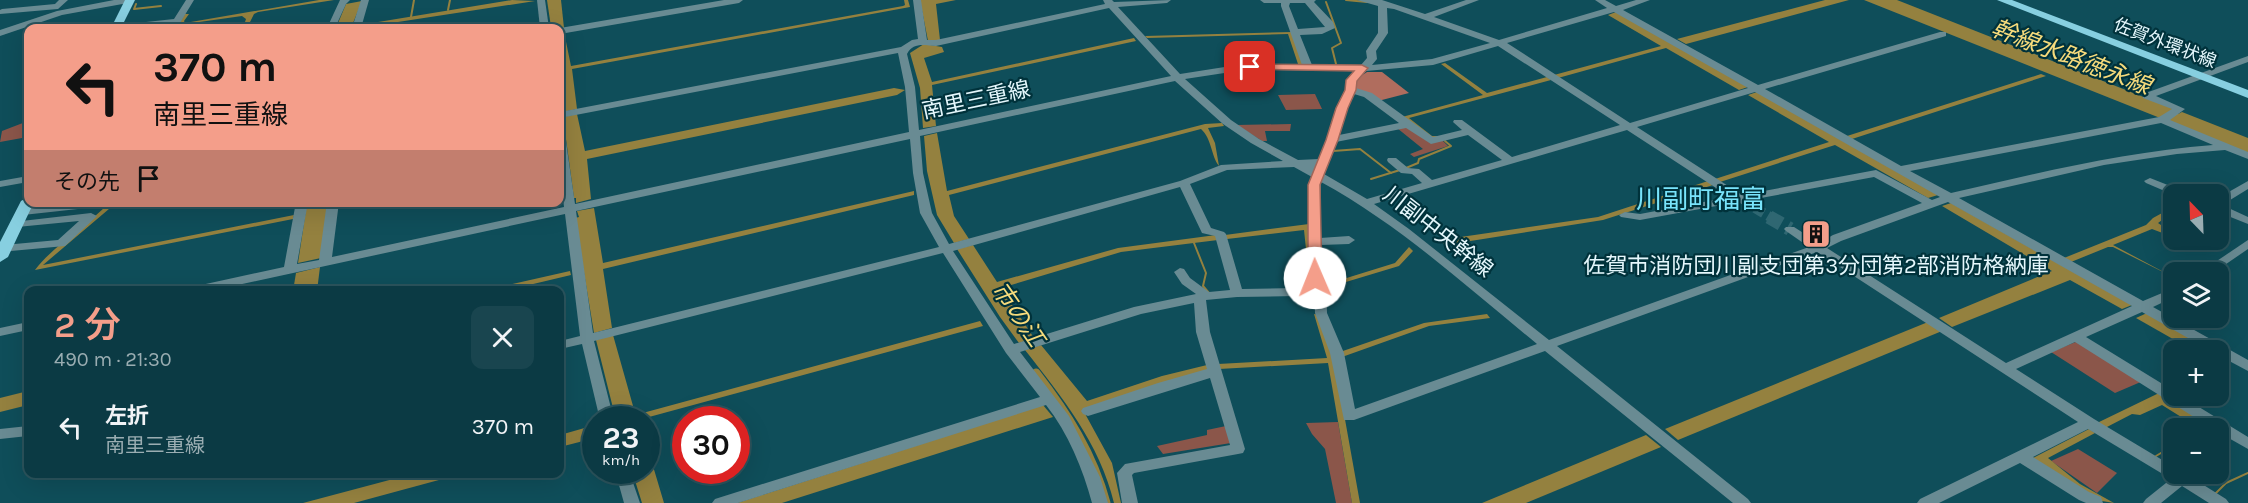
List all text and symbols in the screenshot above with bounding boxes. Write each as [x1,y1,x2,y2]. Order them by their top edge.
street label: 佐賀外環状線 [2111,13,2219,73]
water label: 幹線水路徳永線 [1988,14,2157,101]
pin [1224,41,1275,92]
text: 370 m [153,42,277,92]
icon: left [54,48,132,126]
icon: arrive [1233,50,1266,83]
street label: 南里三重線 [919,76,1033,124]
text: 南里三重線 [153,99,288,131]
icon: arrive [132,162,165,195]
text: その先 [54,169,120,195]
street label: 川副中央幹線 [1378,181,1498,283]
district label: 川副町福富 [1636,184,1766,215]
north arrow [2163,184,2229,250]
map controls [2163,184,2229,484]
building icon: 佐賀市消防団川副支団第3分団第2部消防格納庫 [1800,218,1832,250]
position arrow [1283,246,1347,310]
place label: 佐賀市消防団川副支団第3分団第2部消防格納庫 [1583,253,2049,279]
button: layers [2163,262,2229,328]
water label: 市の江 [986,276,1052,354]
text: 2 分 [54,304,121,346]
button: close [471,306,534,369]
button: + [2163,340,2229,406]
text: 490 m · 21:30 [54,348,172,371]
text: 左折 [105,403,149,429]
speed limit sign: 30 [672,406,750,484]
icon: left [54,411,87,444]
text: 370 m [472,414,534,440]
button: − [2163,418,2229,484]
text: 23 [603,420,639,456]
text: 南里三重線 [105,434,205,457]
text: km/h [602,451,640,469]

